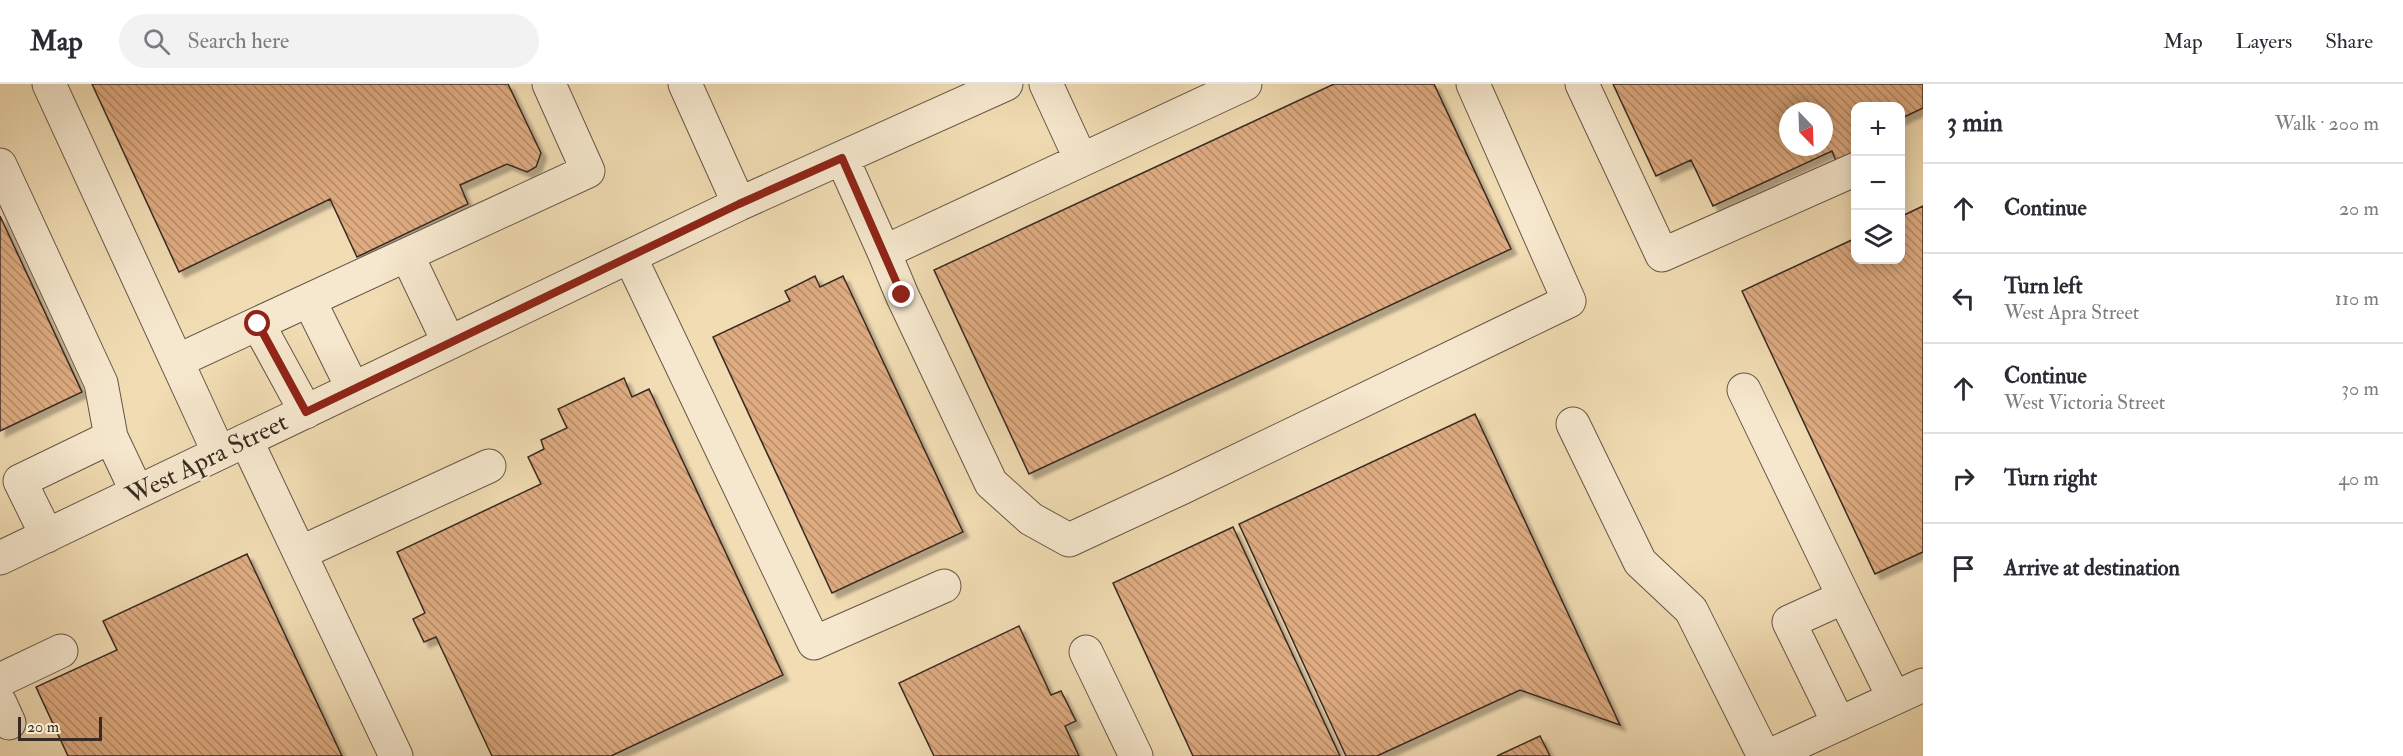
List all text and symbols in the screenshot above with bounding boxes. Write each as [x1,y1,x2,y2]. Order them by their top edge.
search box [119,14,539,68]
text: Map [30,24,83,59]
icon: search [140,25,173,58]
text: Search here [188,27,289,55]
text: Map [2163,28,2203,55]
text: Layers [2236,28,2292,55]
text: Share [2325,28,2373,55]
north arrow [1779,102,1833,156]
map controls [1851,102,1905,264]
button: + [1851,102,1905,156]
text: 3 min [1947,107,2003,139]
text: Walk · 200 m [2275,111,2379,136]
button: − [1851,156,1905,210]
icon: ahead [1947,192,1980,225]
text: Continue [2004,194,2087,222]
text: 20 m [2339,196,2379,221]
button: layers [1851,210,1905,264]
text: Turn left [2004,272,2083,300]
route end [888,281,914,307]
icon: left [1947,282,1980,315]
text: 110 m [2335,286,2379,311]
text: West Apra Street [2004,300,2139,325]
route start [244,310,270,336]
text: Continue [2004,362,2087,390]
icon: ahead [1947,372,1980,405]
text: 30 m [2341,376,2379,401]
text: West Victoria Street [2004,390,2165,415]
street label: West Apra Street [120,406,293,513]
icon: right [1947,462,1980,495]
text: Turn right [2004,464,2097,492]
text: 40 m [2338,466,2379,491]
icon: arrive [1947,552,1980,585]
text: Arrive at destination [2004,554,2180,582]
scale bar [18,714,102,742]
text: 20 m [27,717,59,737]

